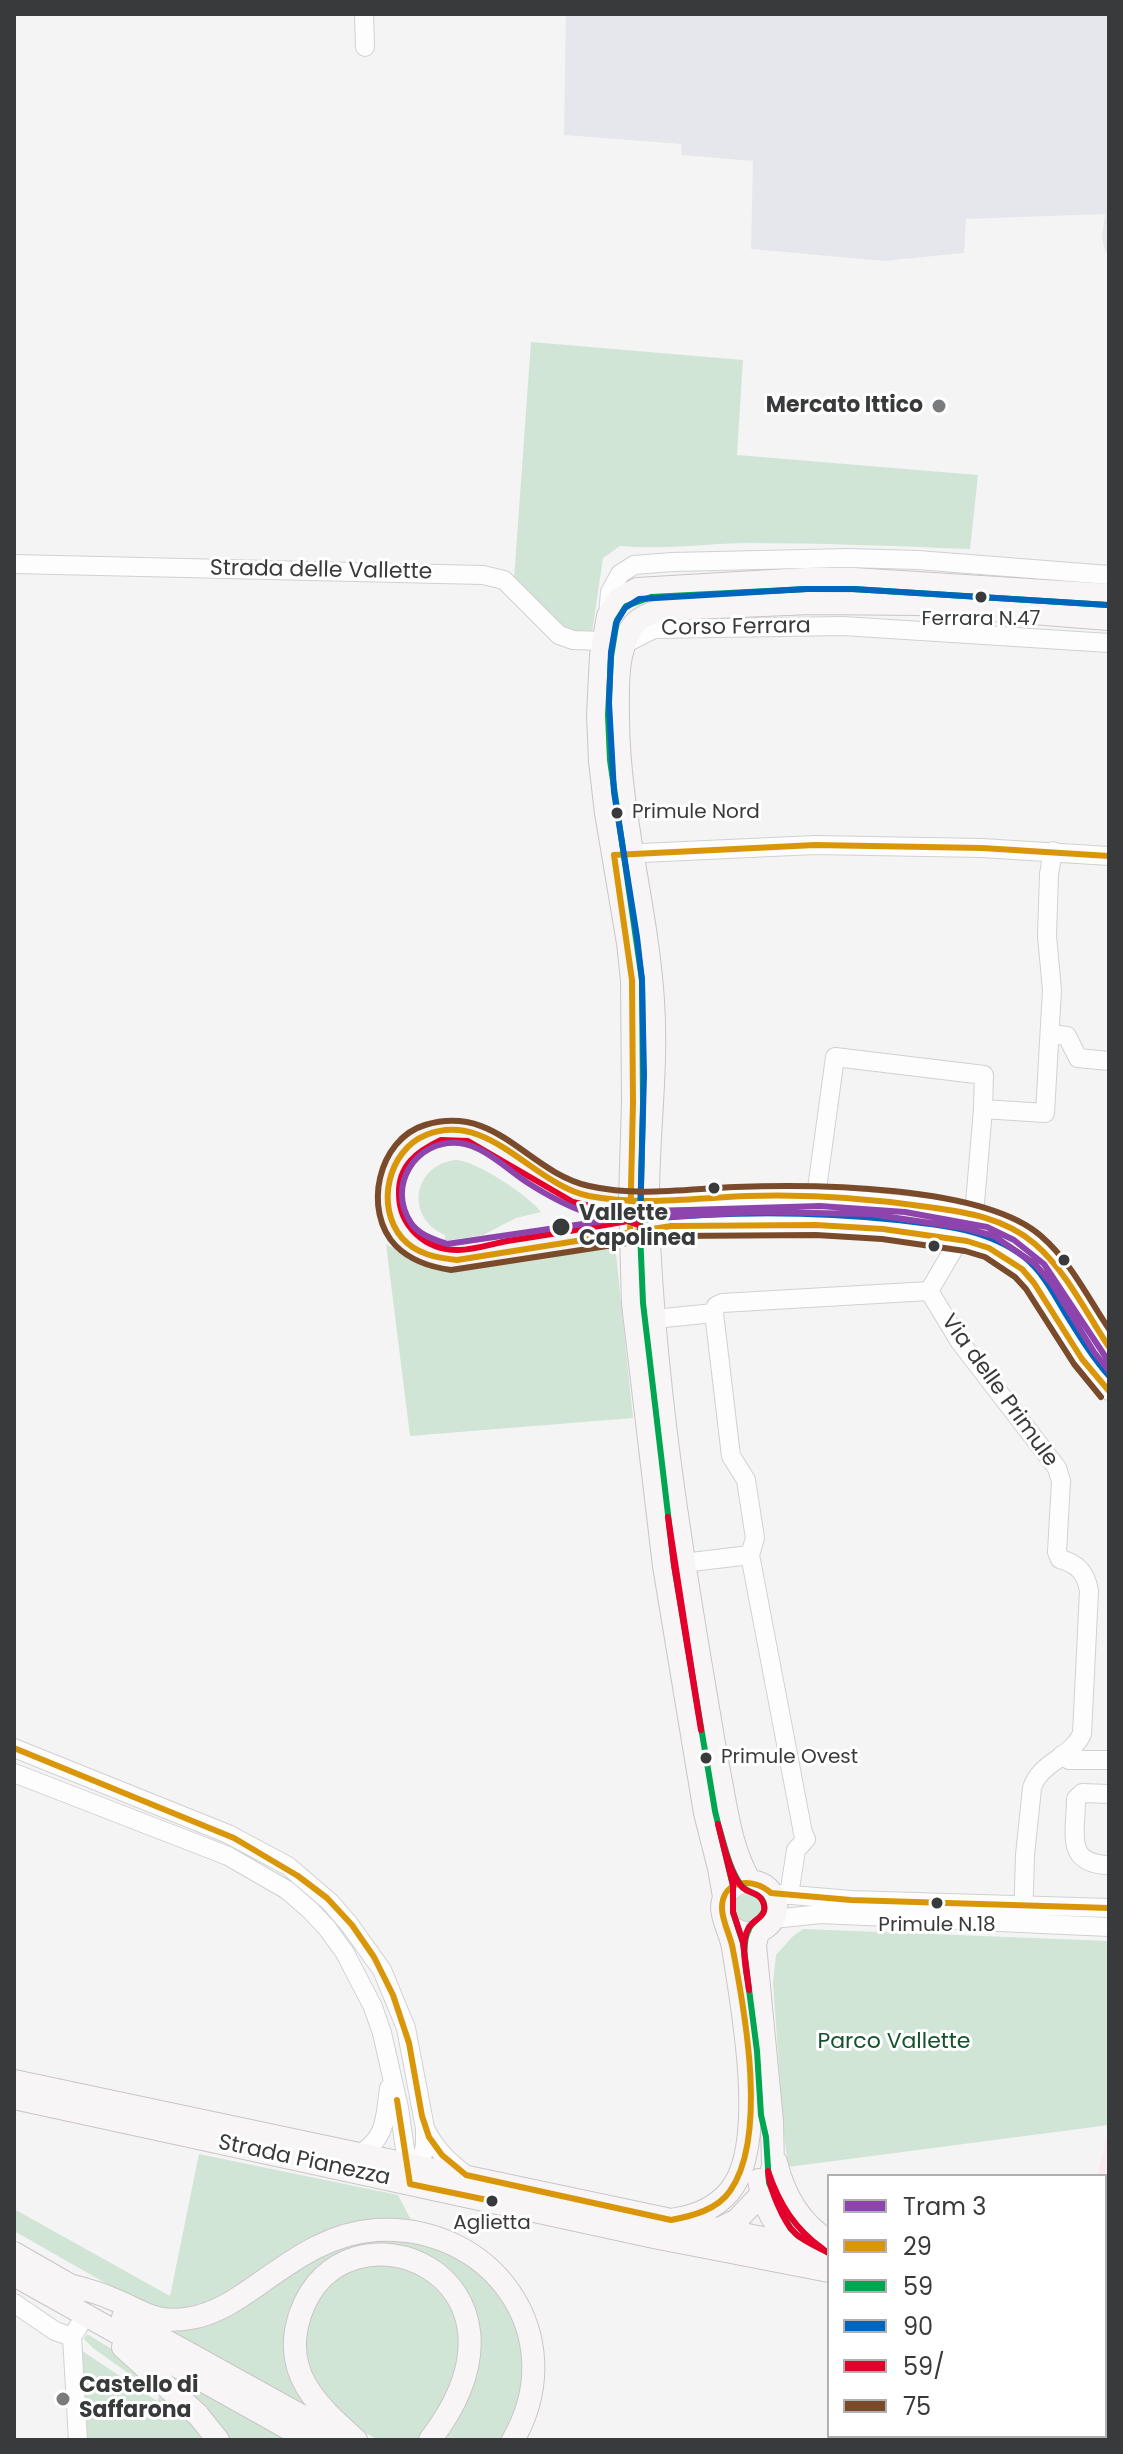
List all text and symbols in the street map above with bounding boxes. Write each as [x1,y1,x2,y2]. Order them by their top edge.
place label: Mercato Ittico [766,393,923,419]
marker: Mercato Ittico [930,397,948,415]
street label: Strada delle Vallette [210,556,432,586]
marker: Ferrara N.47 [973,589,989,605]
place label: Ferrara N.47 [922,608,1040,632]
street label: Corso Ferrara [661,613,811,643]
place label: Primule Nord [632,801,760,825]
marker: Primule Nord [609,805,625,821]
unlabelled marker [706,1180,722,1196]
place label: Vallette Capolinea [579,1201,696,1252]
marker: Vallette Capolinea [550,1216,572,1238]
unlabelled marker [926,1238,942,1254]
unlabelled marker [1056,1252,1072,1268]
street label: Via delle Primule [935,1310,1063,1472]
place label: Primule Ovest [721,1746,858,1770]
marker: Primule Ovest [698,1750,714,1766]
marker: Primule N.18 [929,1895,945,1911]
place label: Primule N.18 [878,1914,996,1938]
park label: Parco Vallette [818,2029,970,2055]
street label: Strada Pianezza [216,2130,392,2192]
legend [827,2174,1107,2438]
text: Tram 3 [903,2190,986,2223]
marker: Aglietta [484,2193,500,2209]
place label: Aglietta [453,2212,531,2236]
text: 29 [903,2230,932,2263]
text: 59 [903,2270,933,2303]
text: 90 [903,2310,933,2343]
text: 59/ [903,2350,945,2383]
place label: Castello di Saffarona [79,2373,199,2424]
marker: Castello di Saffarona [54,2390,72,2408]
text: 75 [903,2390,931,2423]

